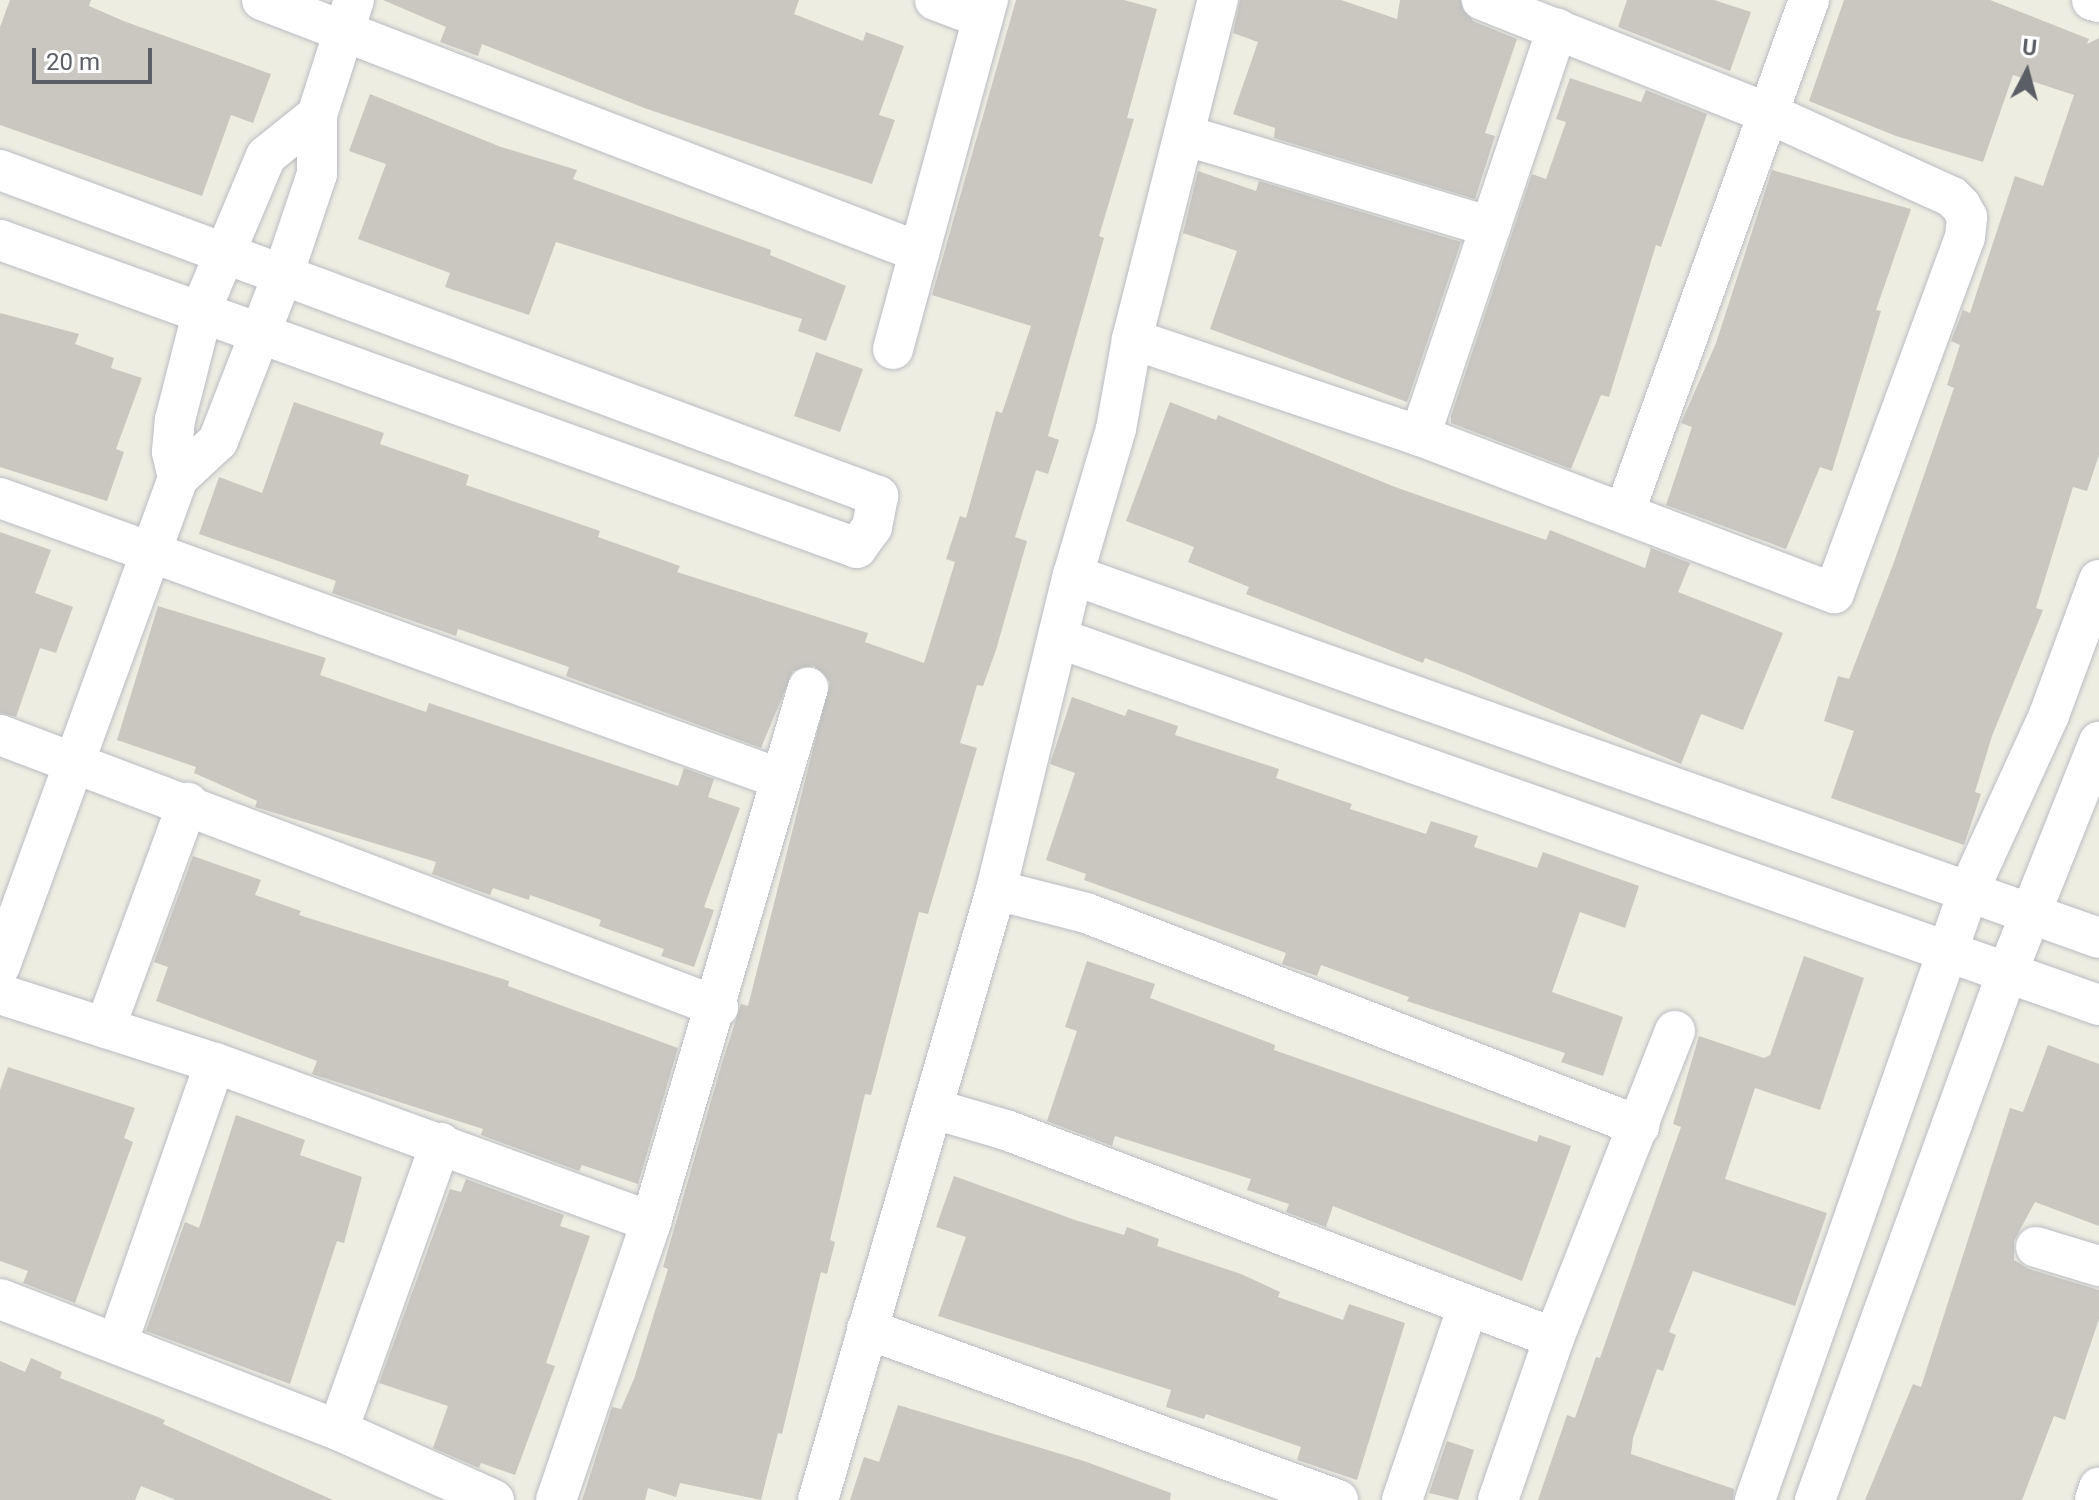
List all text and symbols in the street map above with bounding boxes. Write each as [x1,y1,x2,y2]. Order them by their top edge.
scale bar [36,32,156,82]
north arrow [1987,32,2067,112]
text: U [2021,34,2038,61]
text: 20 m [46,48,100,76]

